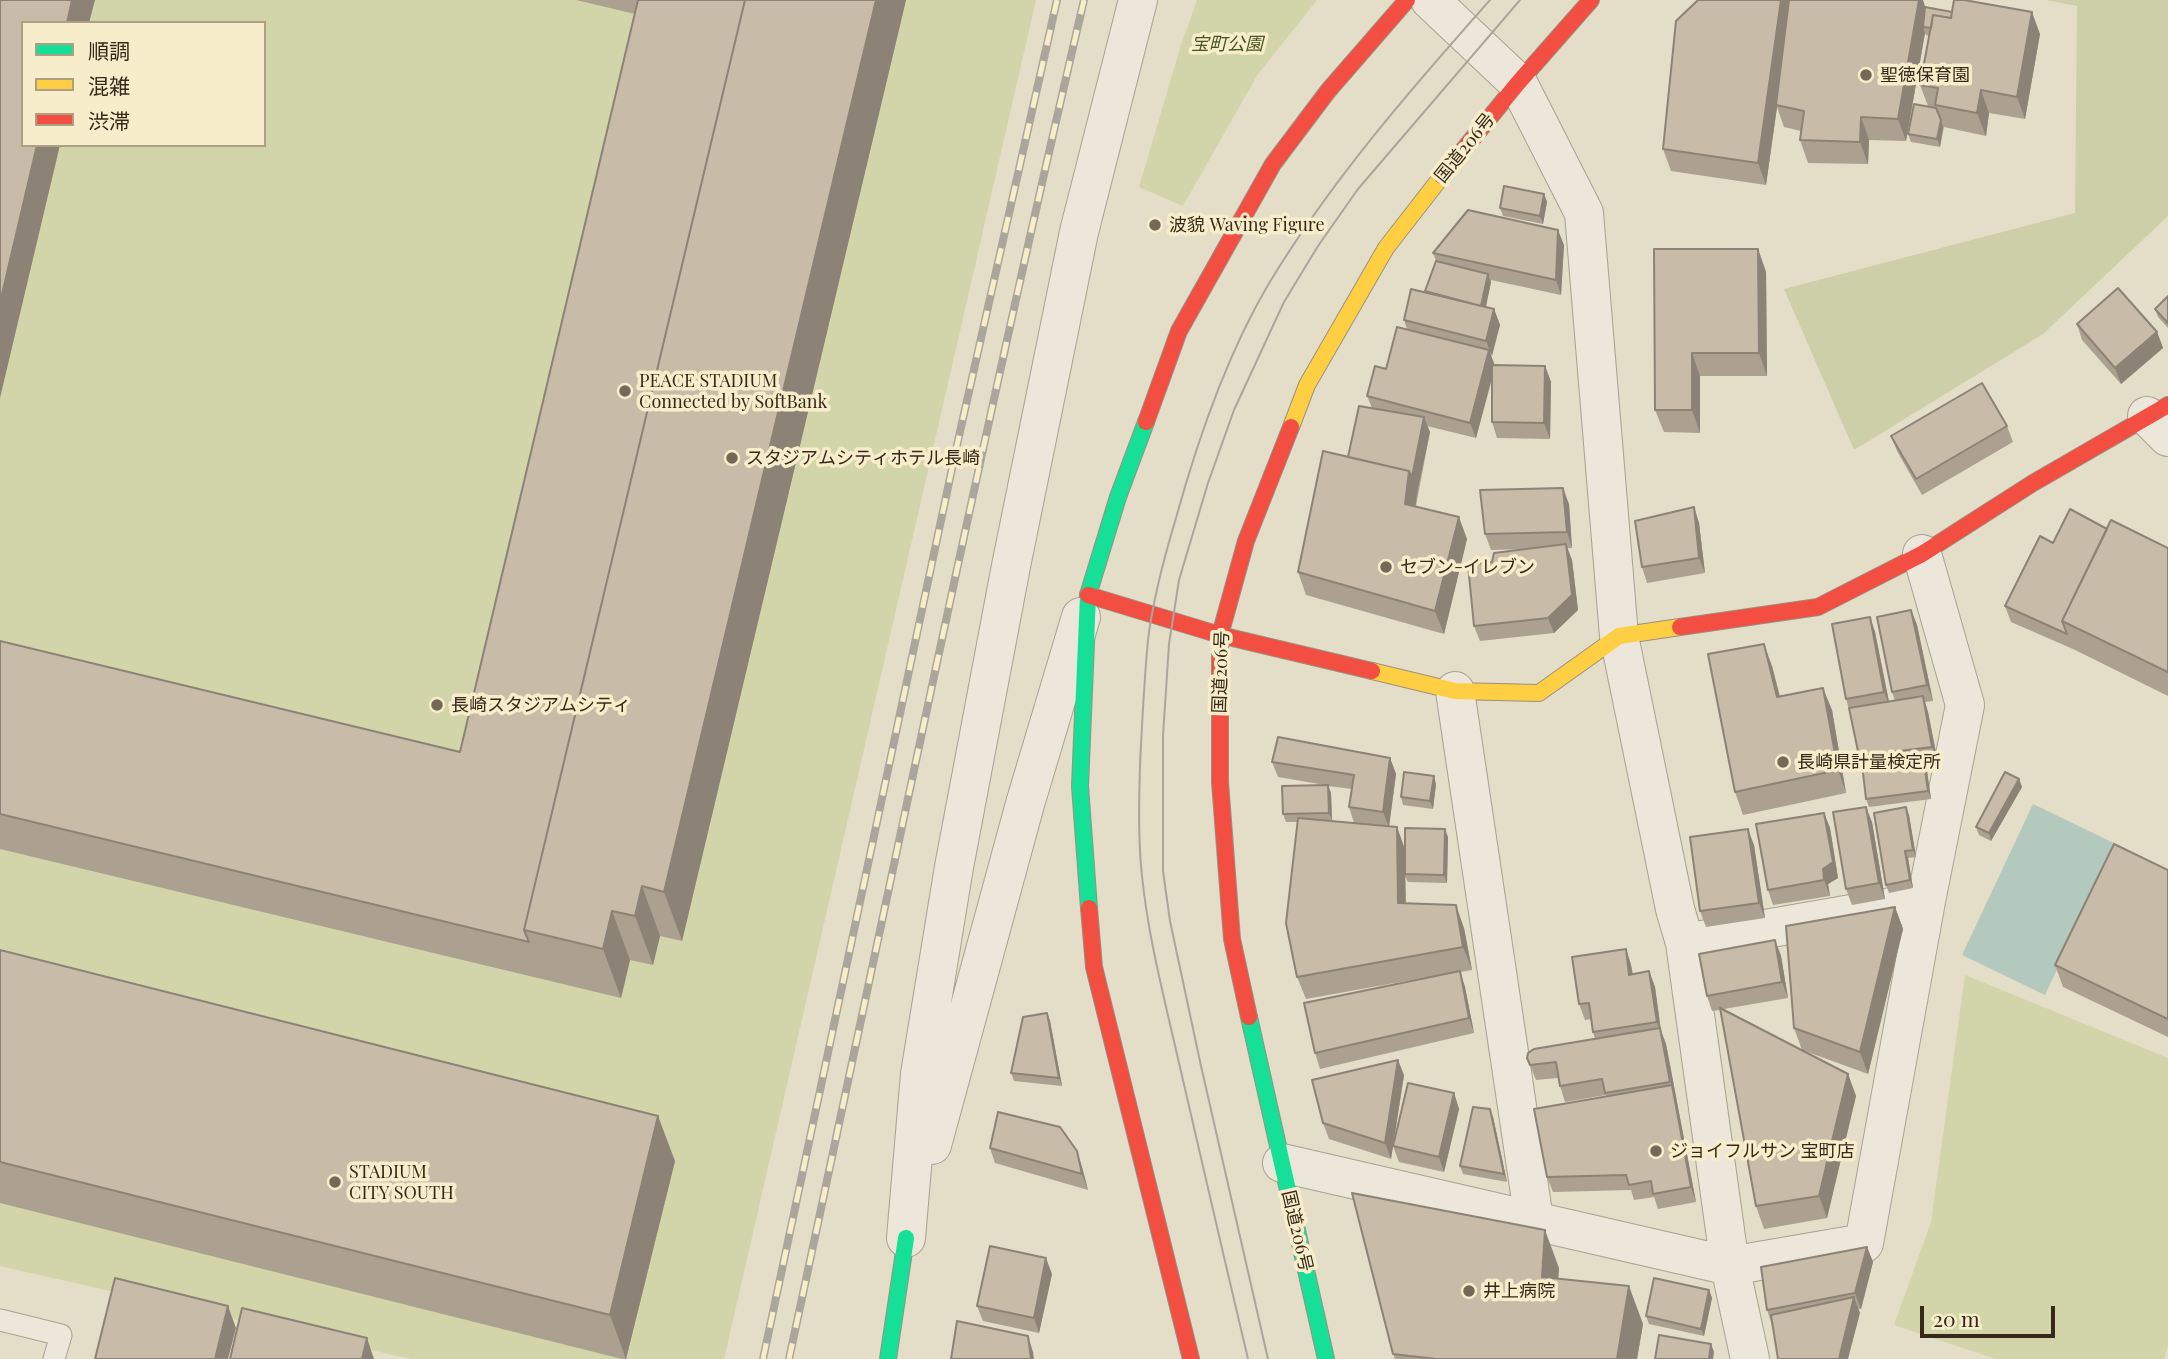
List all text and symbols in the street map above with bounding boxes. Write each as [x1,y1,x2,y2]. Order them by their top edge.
legend [21,21,266,147]
park label: 宝町公園 [1191,33,1263,55]
text: 順調 [88,36,130,64]
place label: 聖徳保育園 [1880,64,1970,86]
marker: 聖徳保育園 [1858,67,1874,83]
text: 混雑 [88,71,130,99]
text: 渋滞 [88,106,130,134]
street label: 国道206号 [1431,109,1499,187]
place label: 波貌 Waving Figure [1169,214,1325,236]
marker: 波貌 Waving Figure [1147,217,1163,233]
place label: PEACE STADIUM Connected by SoftBank [639,370,827,412]
marker: PEACE STADIUM Connected by SoftBank [617,383,633,399]
place label: スタジアムシティホテル長崎 [746,447,980,469]
marker: スタジアムシティホテル長崎 [724,450,740,466]
place label: セブン-イレブン [1400,556,1535,578]
marker: セブン-イレブン [1378,559,1394,575]
street label: 国道206号 [1209,630,1233,714]
place label: 長崎スタジアムシティ [451,694,631,716]
marker: 長崎スタジアムシティ [429,697,445,713]
place label: 長崎県計量検定所 [1797,751,1941,773]
marker: 長崎県計量検定所 [1775,754,1791,770]
place label: ジョイフルサン 宝町店 [1670,1140,1854,1162]
marker: ジョイフルサン 宝町店 [1648,1143,1664,1159]
place label: STADIUM CITY SOUTH [349,1161,454,1204]
marker: STADIUM CITY SOUTH [327,1174,343,1190]
street label: 国道206号 [1277,1188,1317,1274]
place label: 井上病院 [1483,1280,1555,1302]
marker: 井上病院 [1461,1283,1477,1299]
scale bar [1923,1292,2058,1336]
text: 20 m [1933,1304,1980,1332]

